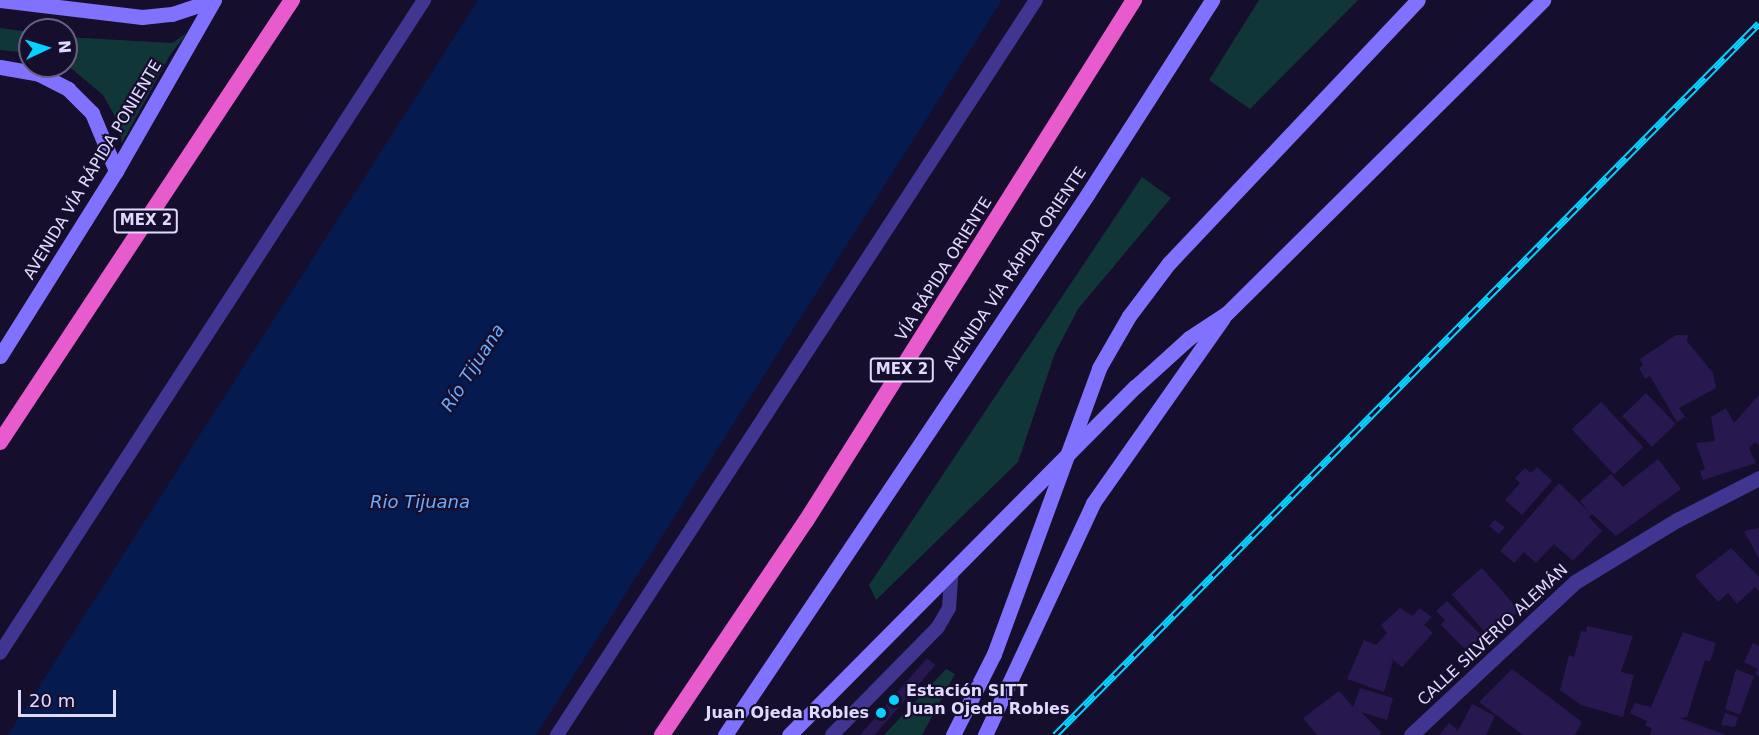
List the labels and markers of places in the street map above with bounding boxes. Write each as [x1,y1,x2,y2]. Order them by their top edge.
place label: Estación SITT Juan Ojeda Robles [906,681,1069,719]
marker: Estación SITT Juan Ojeda Robles [887,693,901,707]
place label: Juan Ojeda Robles [706,703,869,723]
marker: Juan Ojeda Robles [874,706,888,720]

